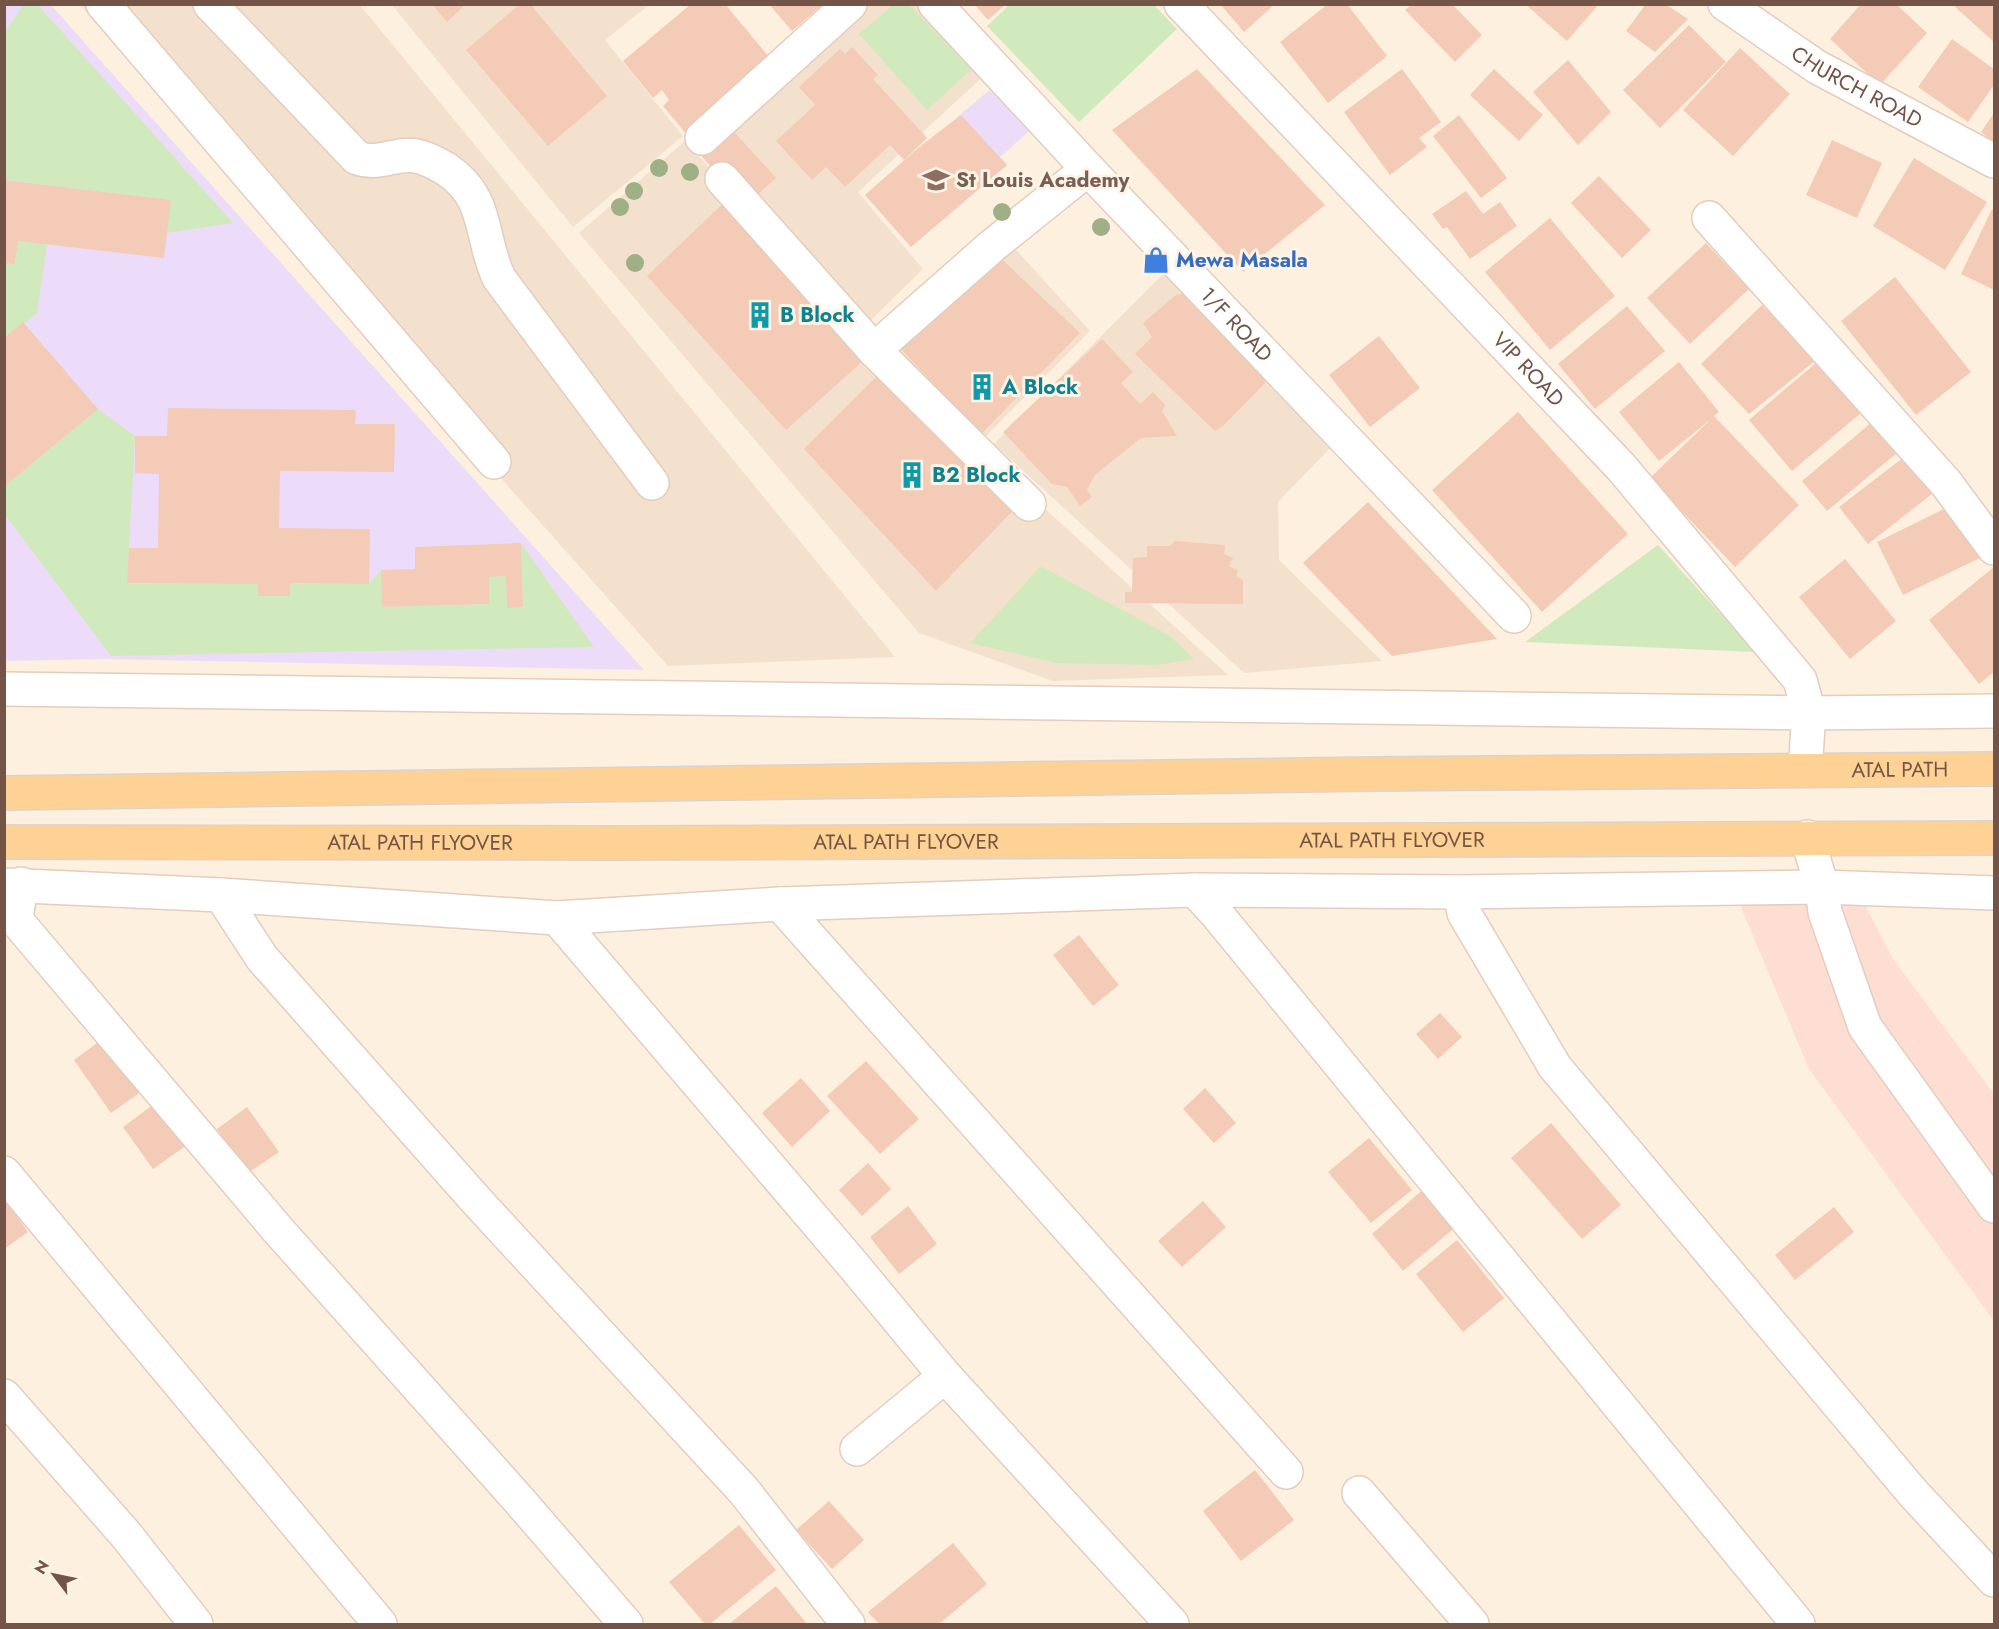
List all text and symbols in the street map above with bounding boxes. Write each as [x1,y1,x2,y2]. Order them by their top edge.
street label: CHURCH ROAD [1785,39,1928,135]
school or university icon: St Louis Academy [921,165,951,195]
place label: St Louis Academy [956,165,1131,195]
shop icon: Mewa Masala [1141,245,1171,275]
place label: Mewa Masala [1176,245,1308,275]
street label: 1/F ROAD [1193,281,1279,369]
building icon: B Block [745,300,775,330]
place label: B Block [780,300,855,330]
street label: VIP ROAD [1485,325,1571,413]
building icon: A Block [967,372,997,402]
place label: A Block [1001,372,1078,402]
building icon: B2 Block [897,460,927,490]
place label: B2 Block [932,460,1021,490]
street label: ATAL PATH [1851,754,1948,785]
street label: ATAL PATH FLYOVER [1299,825,1485,856]
street label: ATAL PATH FLYOVER [813,827,999,857]
street label: ATAL PATH FLYOVER [327,828,513,858]
north arrow [24,1545,84,1605]
text: N [29,1556,55,1579]

